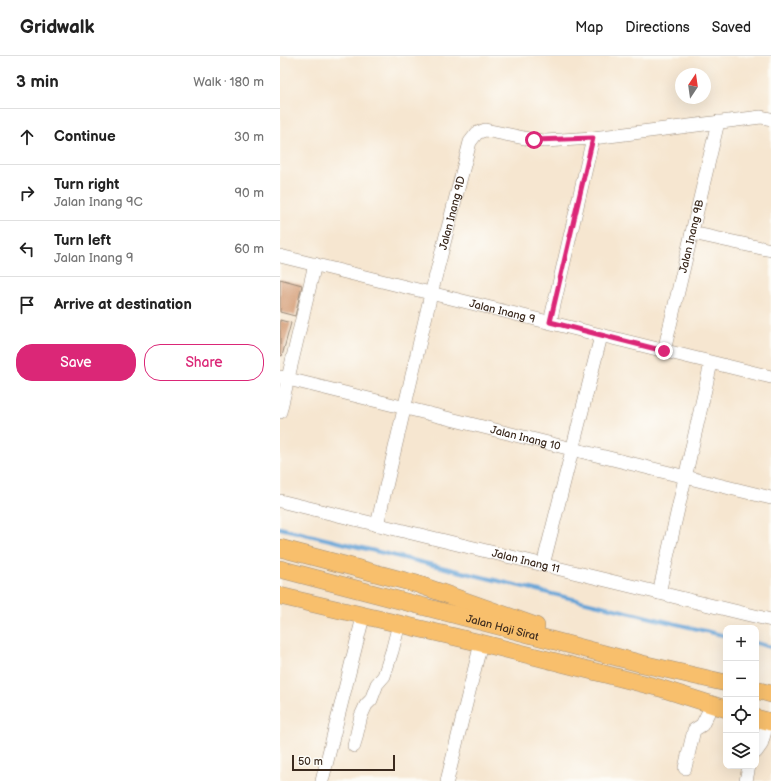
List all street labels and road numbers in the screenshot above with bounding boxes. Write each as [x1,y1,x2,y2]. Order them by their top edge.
street label: Jalan Inang 9D [436,175,467,251]
street label: Jalan Inang 9B [676,198,706,274]
street label: Jalan Inang 9 [468,296,537,325]
street label: Jalan Inang 10 [489,423,563,453]
street label: Jalan Inang 11 [491,546,561,575]
street label: Jalan Haji Sirat [465,612,541,643]

